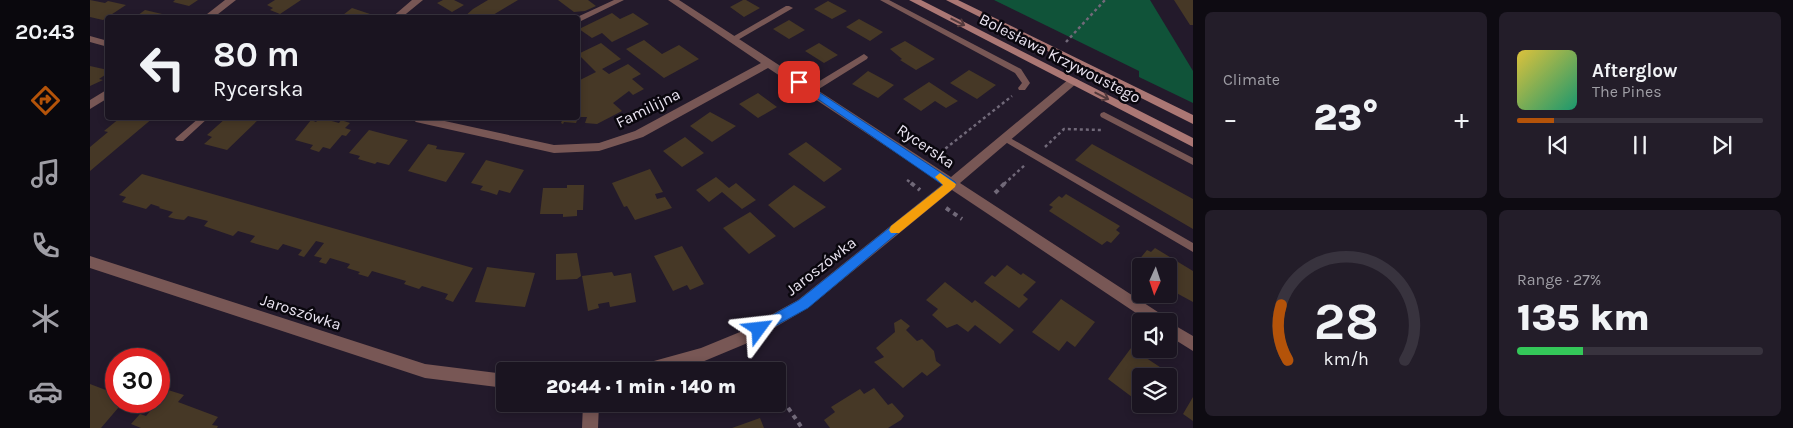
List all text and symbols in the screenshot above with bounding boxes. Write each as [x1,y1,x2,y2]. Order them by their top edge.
street label: Bolesława Krzywoustego [976,9,1144,107]
one-way arrow [950,17,965,27]
text: 20:43 [15,19,75,45]
text: 80 m [213,34,300,75]
icon: left [130,35,195,100]
text: Afterglow [1592,60,1678,82]
pin [778,61,820,103]
icon: arrive [785,68,813,96]
text: Climate [1223,70,1280,89]
text: Rycerska [213,76,303,102]
text: The Pines [1592,82,1662,101]
icon: directions [28,83,63,118]
street label: Familijna [613,84,683,132]
one-way arrow [1094,92,1109,101]
text: 23° [1313,95,1379,140]
text: − [1223,102,1238,135]
text: + [1454,102,1469,135]
street label: Rycerska [893,120,959,172]
icon: previous [1544,131,1572,159]
icon: pause [1626,131,1654,159]
icon: next [1708,131,1736,159]
icon: music [28,156,63,191]
icon: phone [28,228,63,263]
street label: Jaroszówka [782,233,860,299]
north arrow [1132,258,1178,302]
map controls [1132,258,1177,413]
text: Range · 27% [1517,270,1601,289]
street label: Jaroszówka [258,290,344,334]
text: 28 [1313,291,1379,352]
text: 135 km [1517,295,1650,340]
icon: climate [28,301,63,336]
position arrow [732,302,784,354]
button: sound [1132,313,1177,358]
speed limit sign: 30 [105,348,170,413]
text: km/h [1323,349,1369,370]
button: layers [1132,368,1177,413]
icon: car [28,374,63,409]
text: 20:44 · 1 min · 140 m [546,376,736,398]

